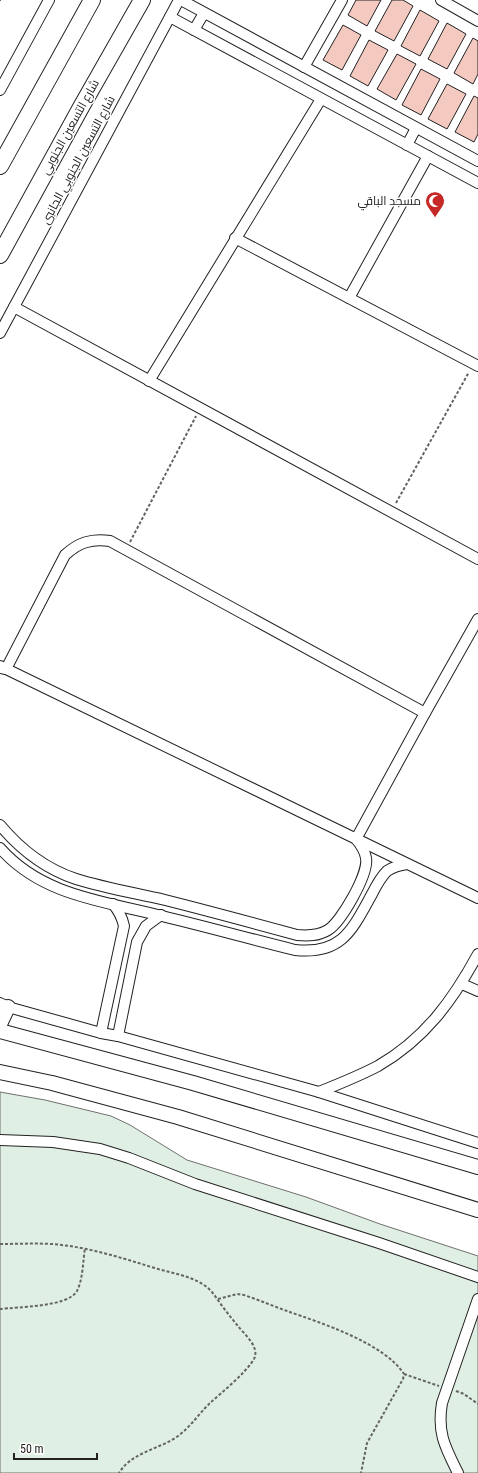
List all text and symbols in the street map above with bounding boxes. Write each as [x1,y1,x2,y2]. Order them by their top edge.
street label: شارع التسعين الجنوبي [38,77,105,179]
street label: شارع التسعين الجنوبي الجانبى [38,93,121,228]
mosque icon: مسجد الباقي [424,190,446,218]
place label: مسجد الباقي [357,194,421,211]
scale bar [14,1435,97,1461]
text: 50 m [20,1442,44,1456]

